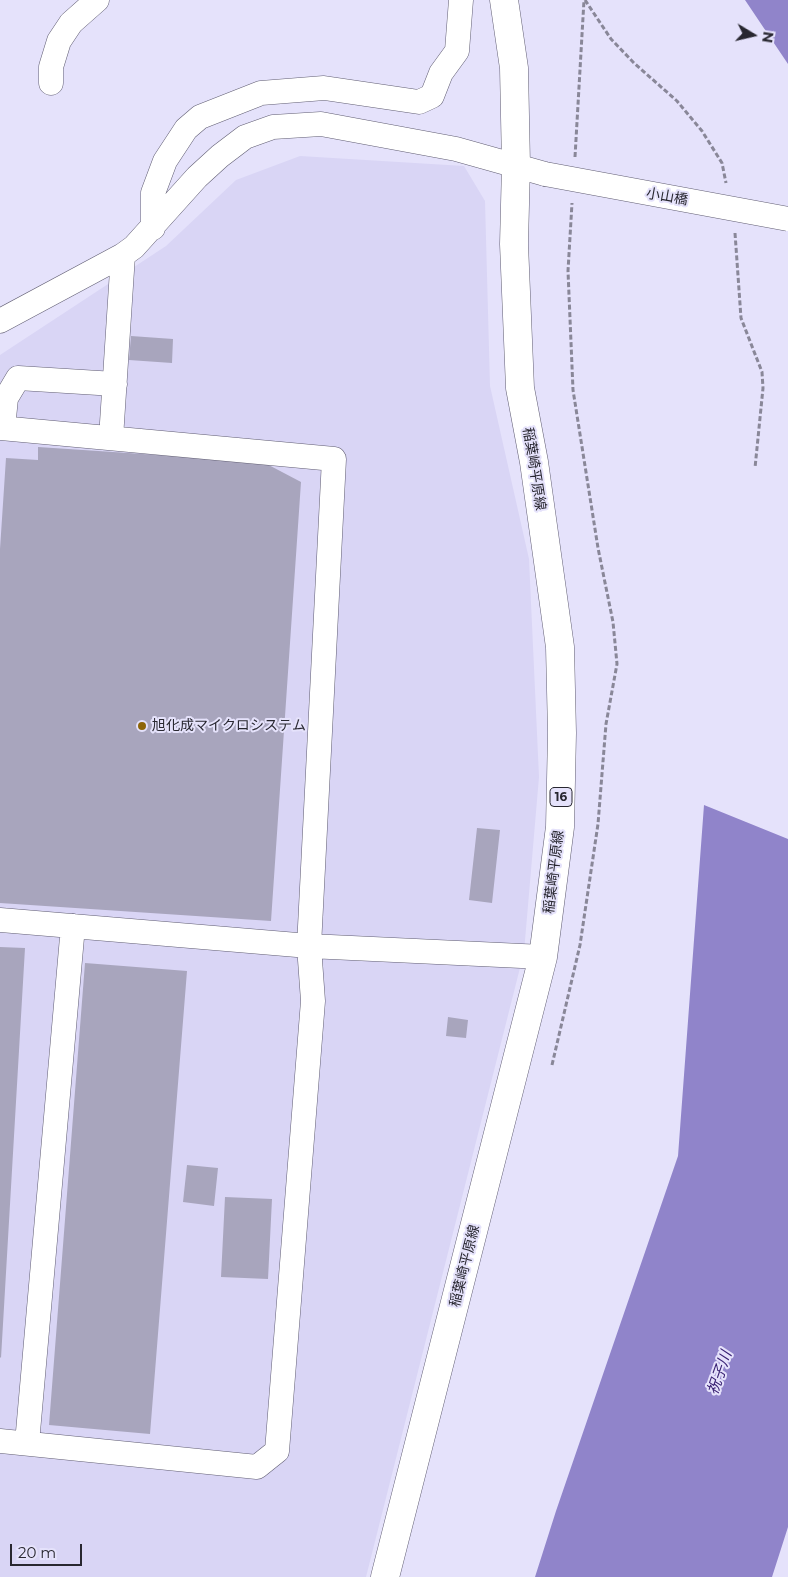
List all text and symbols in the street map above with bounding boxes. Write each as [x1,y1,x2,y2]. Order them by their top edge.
north arrow [728,10,778,60]
text: N [758,30,778,44]
street label: 小山橋 [645,185,689,209]
street label: 稲葉崎平原線 [519,426,549,512]
place label: 旭化成マイクロシステム [152,718,306,734]
marker: 旭化成マイクロシステム [136,720,148,732]
road number: 16 [550,788,572,806]
street label: 稲葉崎平原線 [541,829,567,915]
street label: 稲葉崎平原線 [447,1223,483,1309]
water label: 祝子川 [704,1349,736,1397]
scale bar [12,1534,85,1566]
text: 20 m [18,1543,56,1562]

